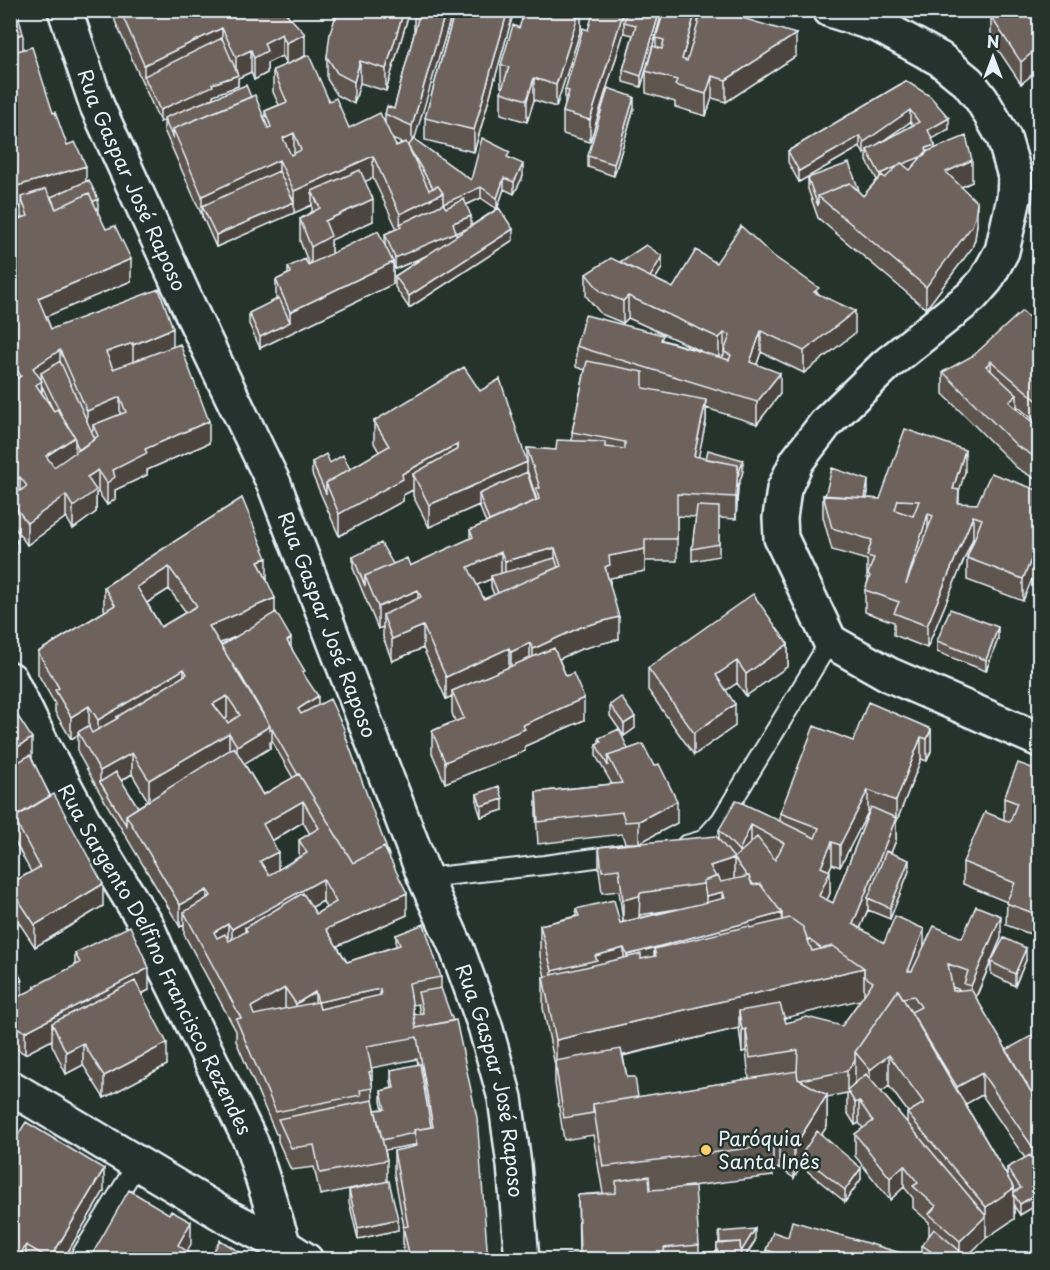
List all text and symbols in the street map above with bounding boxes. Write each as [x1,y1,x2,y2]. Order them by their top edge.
north arrow [963,27,1023,87]
text: N [987,29,999,53]
street label: Rua Gaspar José Raposo [71,65,195,296]
street label: Rua Gaspar José Raposo [271,507,385,742]
street label: Rua Sargento Delfino Francisco Rezendes [51,778,260,1140]
street label: Rua Gaspar José Raposo [449,959,532,1199]
place label: Paróquia Santa Inês [718,1123,820,1176]
marker: Paróquia Santa Inês [699,1143,713,1157]

